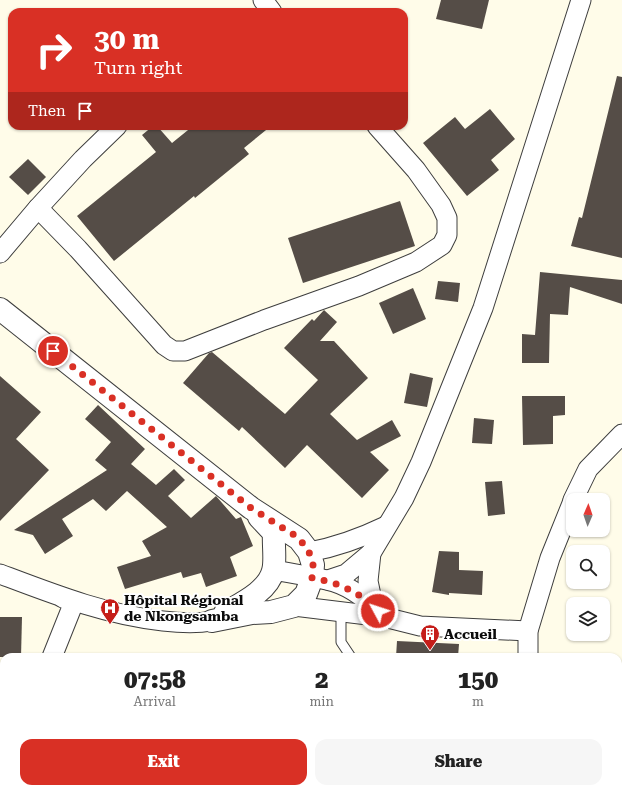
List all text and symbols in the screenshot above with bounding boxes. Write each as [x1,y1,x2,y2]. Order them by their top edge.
text: 30 m [94,23,159,56]
icon: right [28,24,80,76]
text: Turn right [94,57,182,78]
icon: arrive [74,100,96,122]
text: Then [28,102,66,120]
pin [36,334,70,368]
icon: arrive [42,340,64,362]
north arrow [566,493,610,537]
map controls [566,493,610,641]
button: search [566,545,610,589]
position arrow [357,590,399,632]
place label: Hôpital Régional de Nkongsamba [124,592,244,624]
hospital icon: Hôpital Régional de Nkongsamba [99,597,121,625]
button: layers [566,597,610,641]
building icon: Accueil [419,623,441,651]
place label: Accueil [444,626,497,642]
text: 07:58 [124,666,186,694]
text: 2 [315,666,328,694]
text: 150 [458,666,498,694]
text: Arrival [134,694,176,709]
text: min [309,694,334,709]
text: m [472,694,484,709]
button: Exit [20,739,307,785]
button: Share [315,739,602,785]

